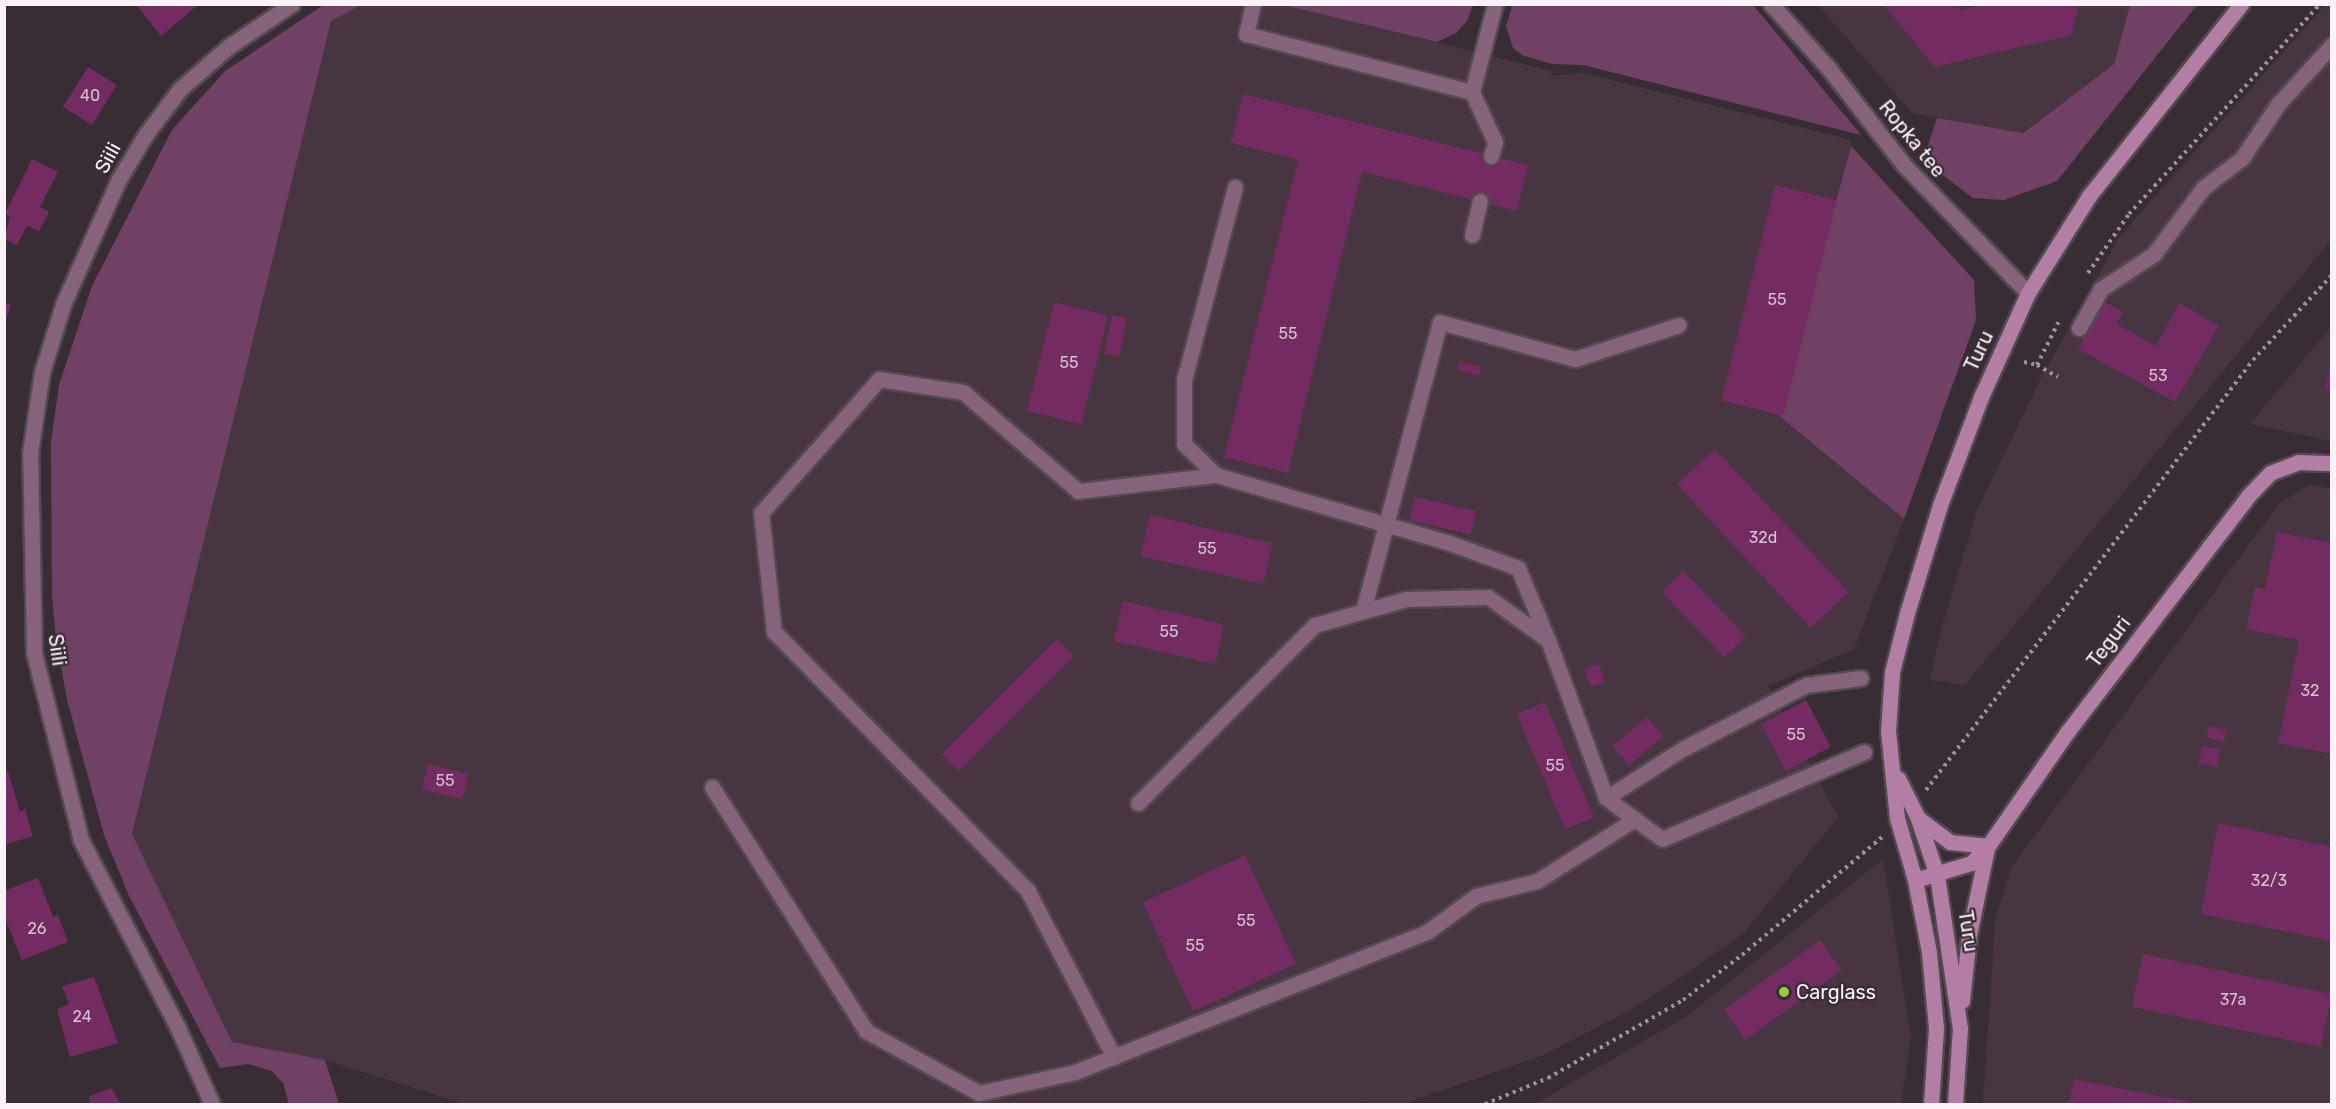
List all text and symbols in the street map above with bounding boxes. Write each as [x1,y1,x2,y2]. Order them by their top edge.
house number: 40 [80,86,100,106]
street label: Ropka tee [1874,95,1950,183]
street label: Siili [90,138,126,178]
house number: 55 [1767,290,1787,310]
house number: 55 [1278,324,1298,344]
street label: Turu [1959,327,1999,375]
house number: 55 [1059,353,1079,373]
house number: 53 [2148,366,2168,386]
house number: 32d [1749,528,1777,548]
house number: 55 [1197,539,1217,559]
street label: Teguri [2082,612,2136,672]
house number: 55 [1159,622,1179,642]
street label: Siili [43,633,71,667]
house number: 32 [2300,681,2320,701]
house number: 55 [1786,725,1806,745]
house number: 55 [1545,756,1565,776]
house number: 55 [435,771,455,791]
house number: 32/3 [2251,871,2287,891]
street label: Turu [1953,909,1983,953]
house number: 55 [1236,911,1256,931]
house number: 26 [27,919,47,939]
house number: 55 [1185,936,1205,956]
place label: Carglass [1796,980,1876,1004]
marker: Carglass [1777,985,1791,999]
house number: 37a [2220,990,2246,1010]
house number: 24 [72,1007,92,1027]

